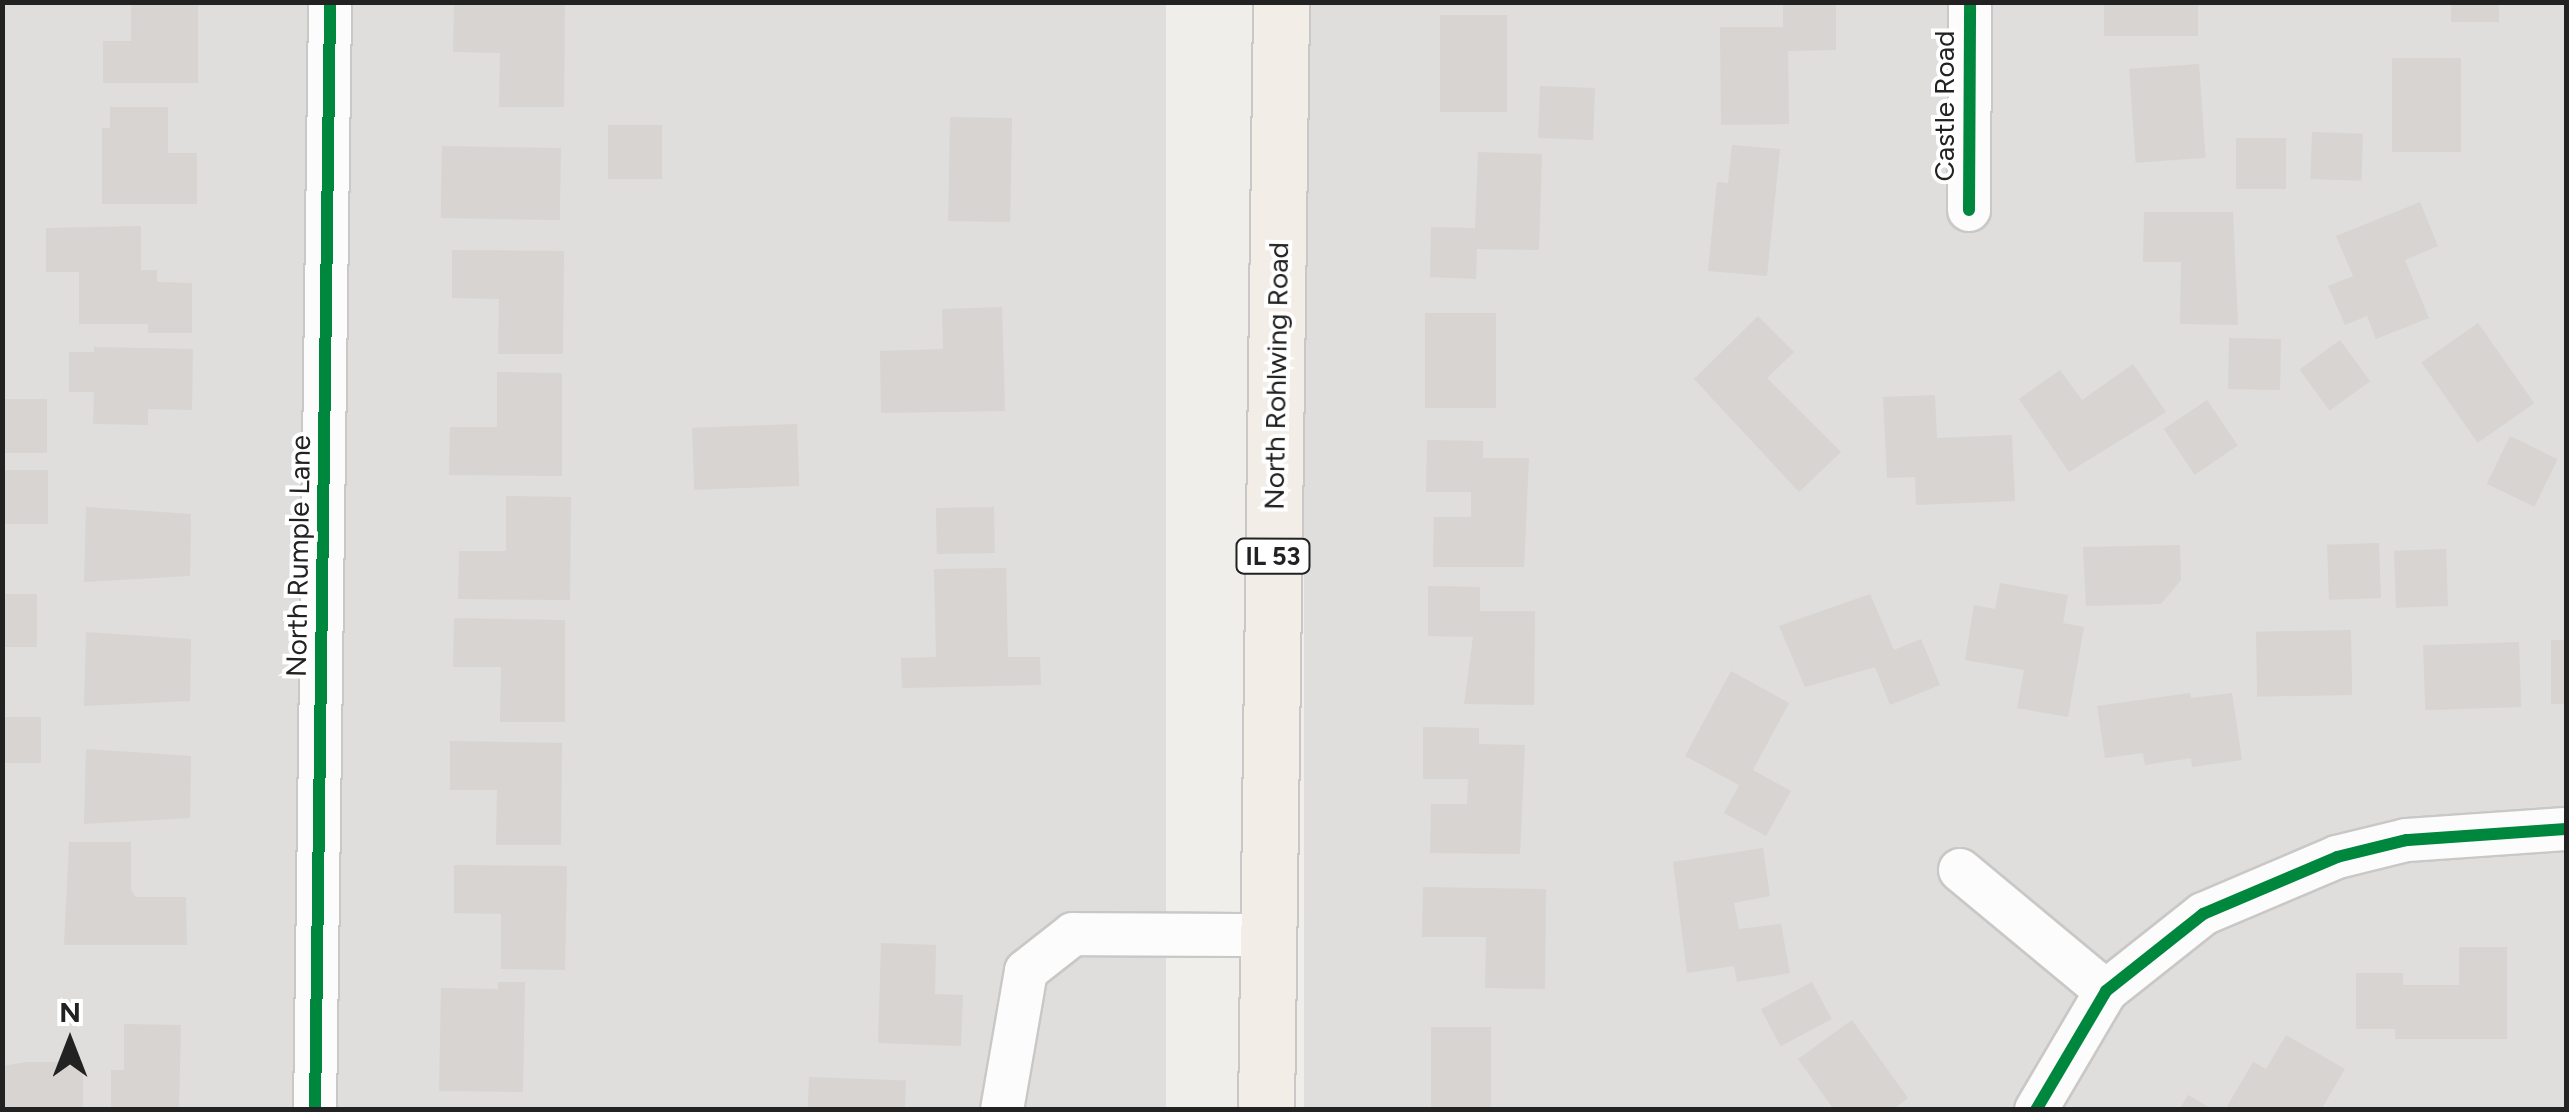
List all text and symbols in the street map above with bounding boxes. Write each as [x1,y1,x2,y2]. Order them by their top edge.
street label: Castle Road [1927,31,1961,181]
street label: North Rohlwing Road [1257,242,1295,510]
street label: North Rumple Lane [279,435,317,677]
road number: IL 53 [1233,536,1313,576]
north arrow [20,992,120,1092]
text: N [59,995,81,1029]

